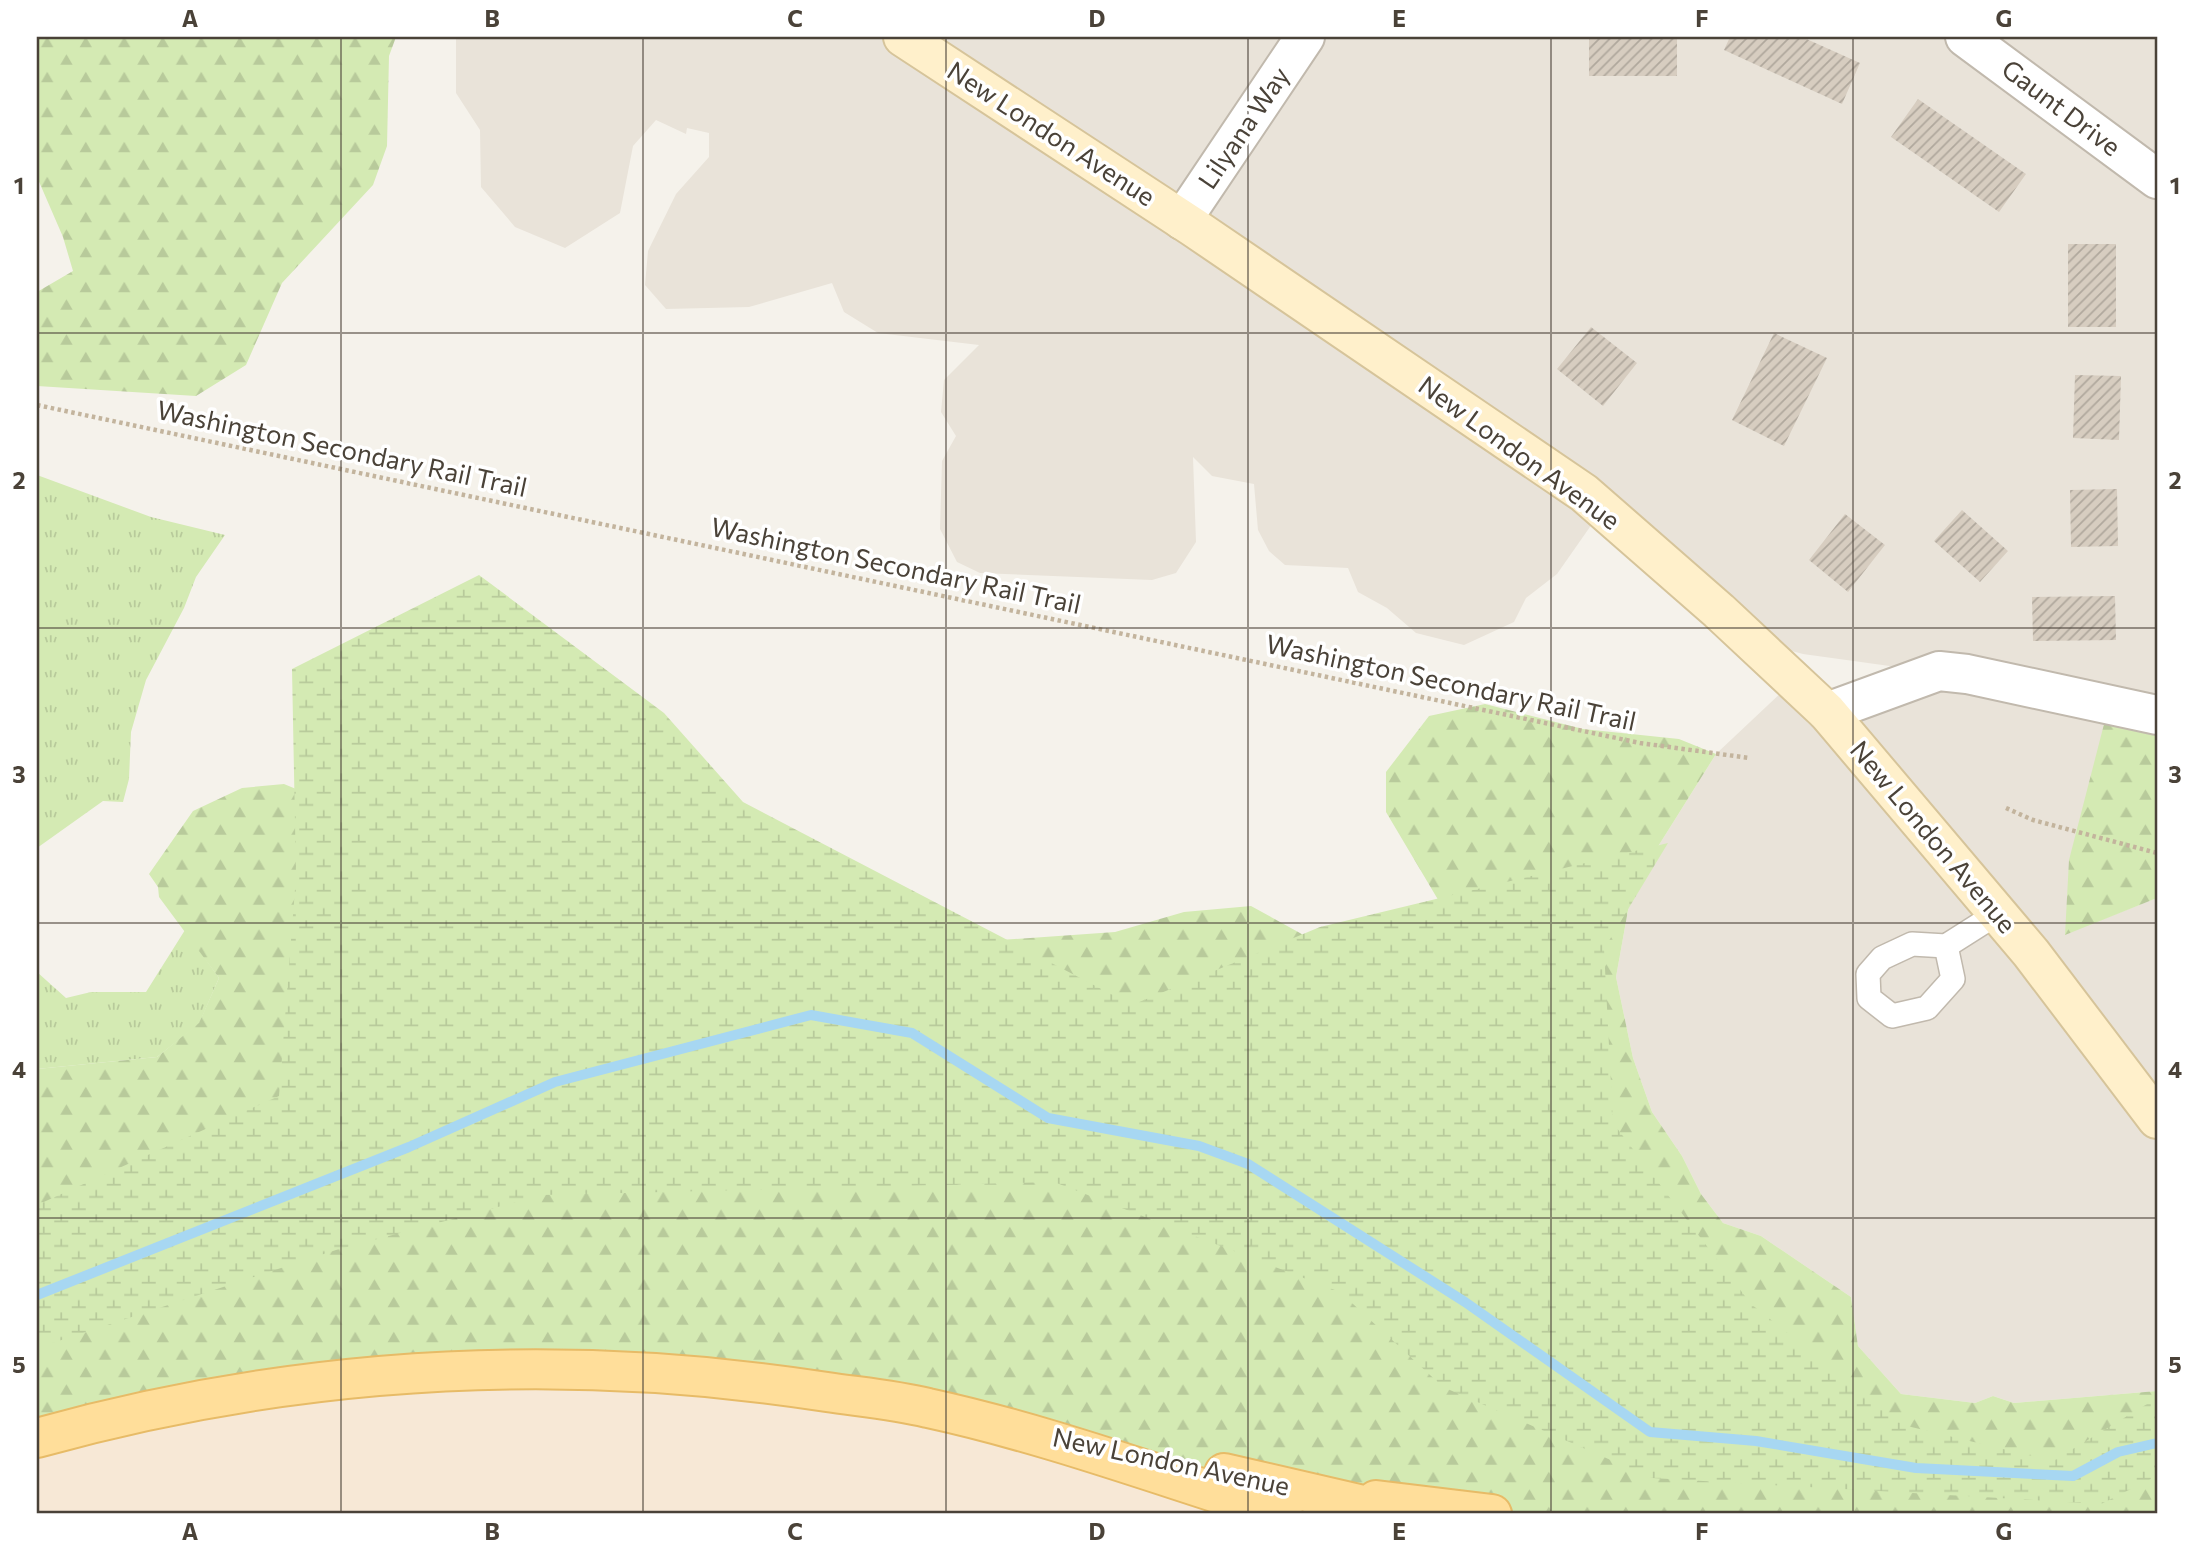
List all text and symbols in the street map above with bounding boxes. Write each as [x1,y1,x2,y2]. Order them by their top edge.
text: A [182,4,199,32]
text: B [484,4,500,32]
text: C [787,4,803,32]
text: D [1089,4,1106,32]
text: E [1392,4,1406,32]
text: F [1695,4,1709,32]
text: G [1996,4,2012,32]
street label: Gaunt Drive [1996,52,2127,161]
street label: New London Avenue [942,54,1161,211]
street label: Lilyana Way [1191,60,1295,194]
text: 1 [14,171,24,199]
text: 1 [2170,171,2180,199]
street label: New London Avenue [1413,368,1627,535]
street label: Washington Secondary Rail Trail [154,393,530,502]
text: 2 [12,466,26,494]
text: 2 [2168,466,2182,494]
street label: Washington Secondary Rail Trail [708,510,1084,619]
street label: Washington Secondary Rail Trail [1263,627,1639,736]
street label: New London Avenue [1845,734,2024,938]
text: 3 [12,760,26,788]
text: 3 [2168,760,2182,788]
text: 4 [12,1055,26,1083]
text: 4 [2168,1055,2182,1083]
text: 5 [12,1350,26,1378]
text: 5 [2168,1350,2182,1378]
street label: New London Avenue [1050,1420,1293,1501]
text: A [182,1517,199,1545]
text: B [484,1517,500,1545]
text: C [787,1517,803,1545]
text: D [1089,1517,1106,1545]
text: E [1392,1517,1406,1545]
text: F [1695,1517,1709,1545]
text: G [1996,1517,2012,1545]

